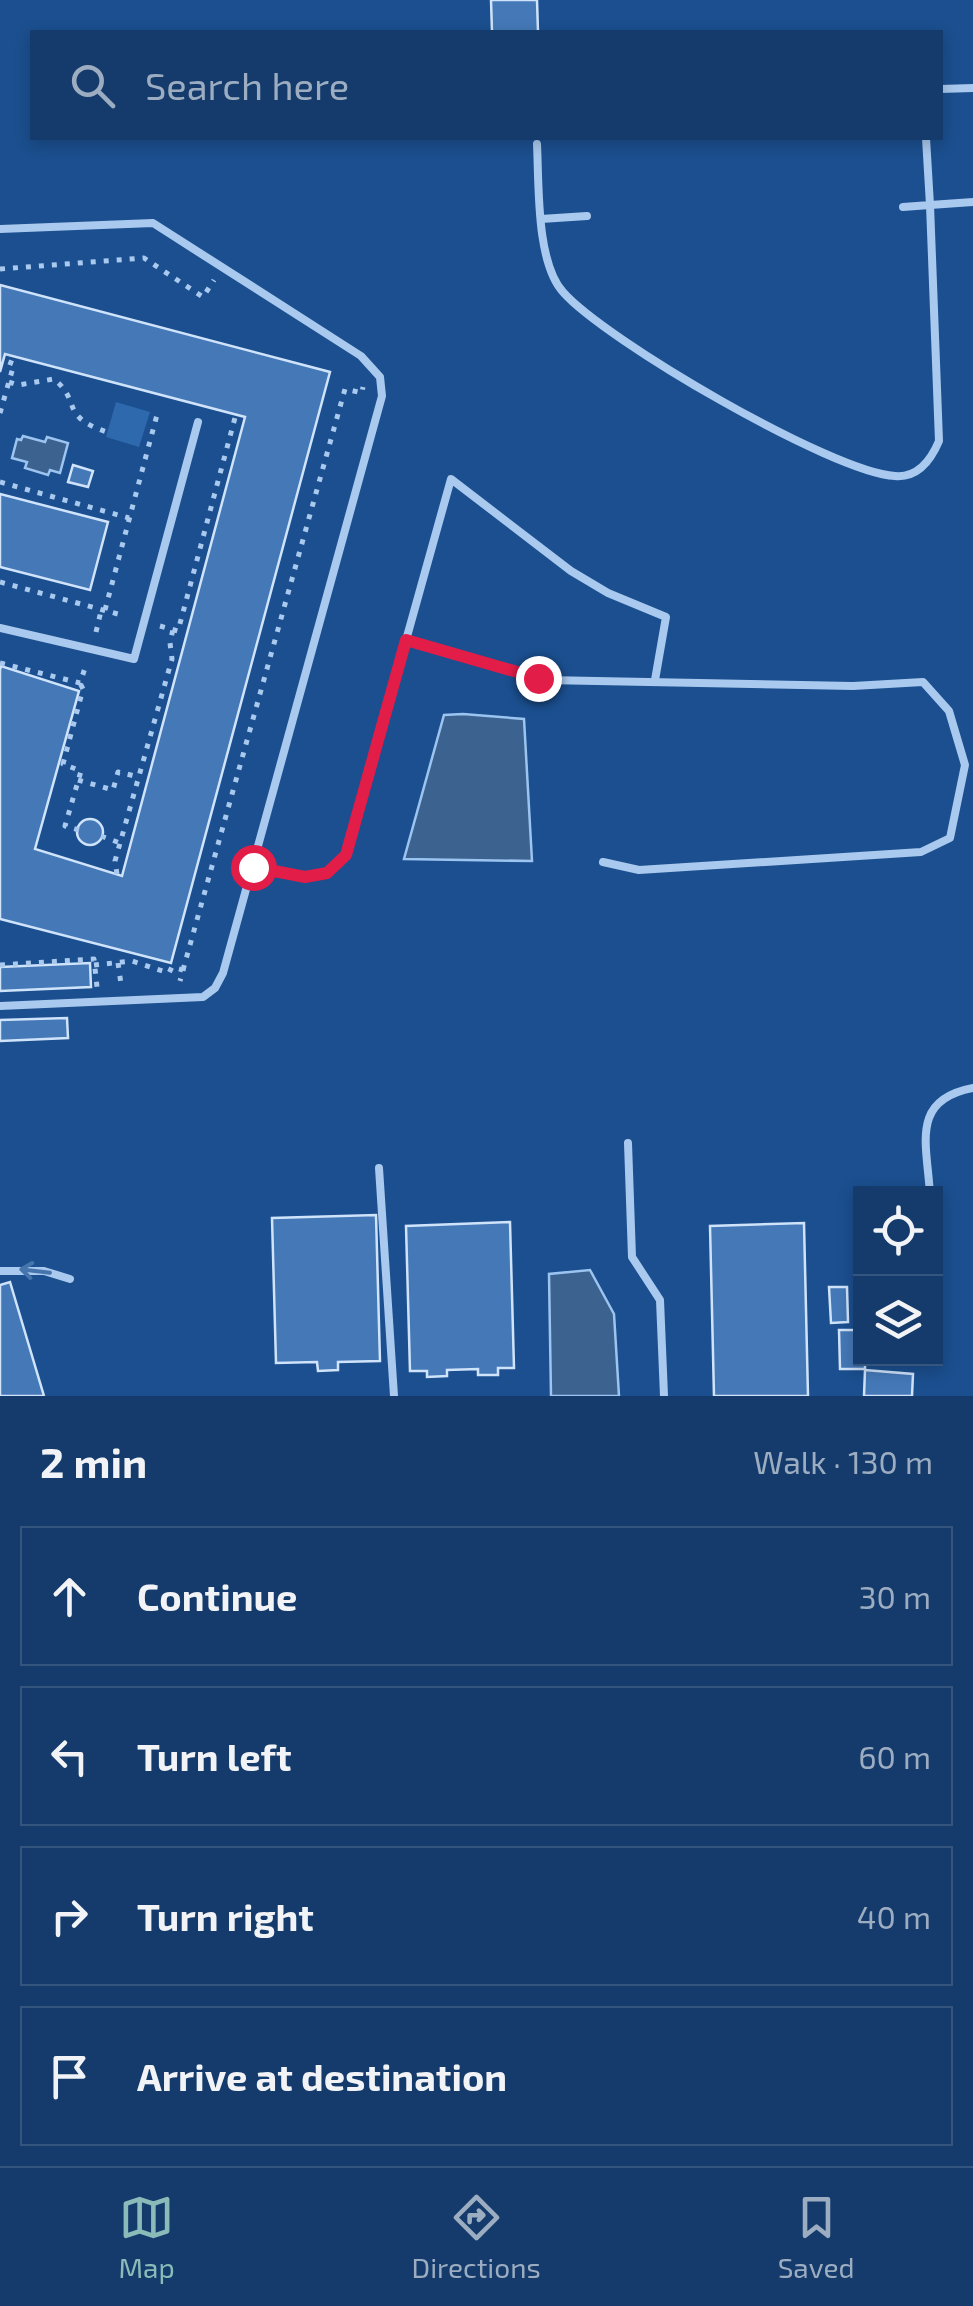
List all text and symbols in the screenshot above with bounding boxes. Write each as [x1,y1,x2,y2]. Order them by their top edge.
search box [30,30,943,140]
icon: search [65,58,120,113]
text: Search here [145,62,349,108]
route end [516,656,562,702]
route start [231,845,277,891]
map controls [853,1186,943,1366]
button: locate [853,1186,943,1276]
one-way arrow [19,1261,52,1280]
button: layers [853,1276,943,1366]
text: 2 min [40,1436,147,1486]
text: Walk · 130 m [753,1442,933,1480]
icon: ahead [42,1569,97,1624]
text: Continue [137,1573,297,1619]
text: 30 m [859,1577,931,1615]
icon: left [42,1729,97,1784]
text: Turn left [137,1733,292,1779]
text: 60 m [858,1737,931,1775]
icon: right [42,1889,97,1944]
text: Turn right [137,1893,314,1939]
text: 40 m [857,1897,931,1935]
icon: arrive [42,2049,97,2104]
text: Arrive at destination [137,2053,507,2099]
tab: Map [118,2190,175,2284]
tab: Directions [412,2190,541,2284]
tab: Saved [778,2190,855,2284]

